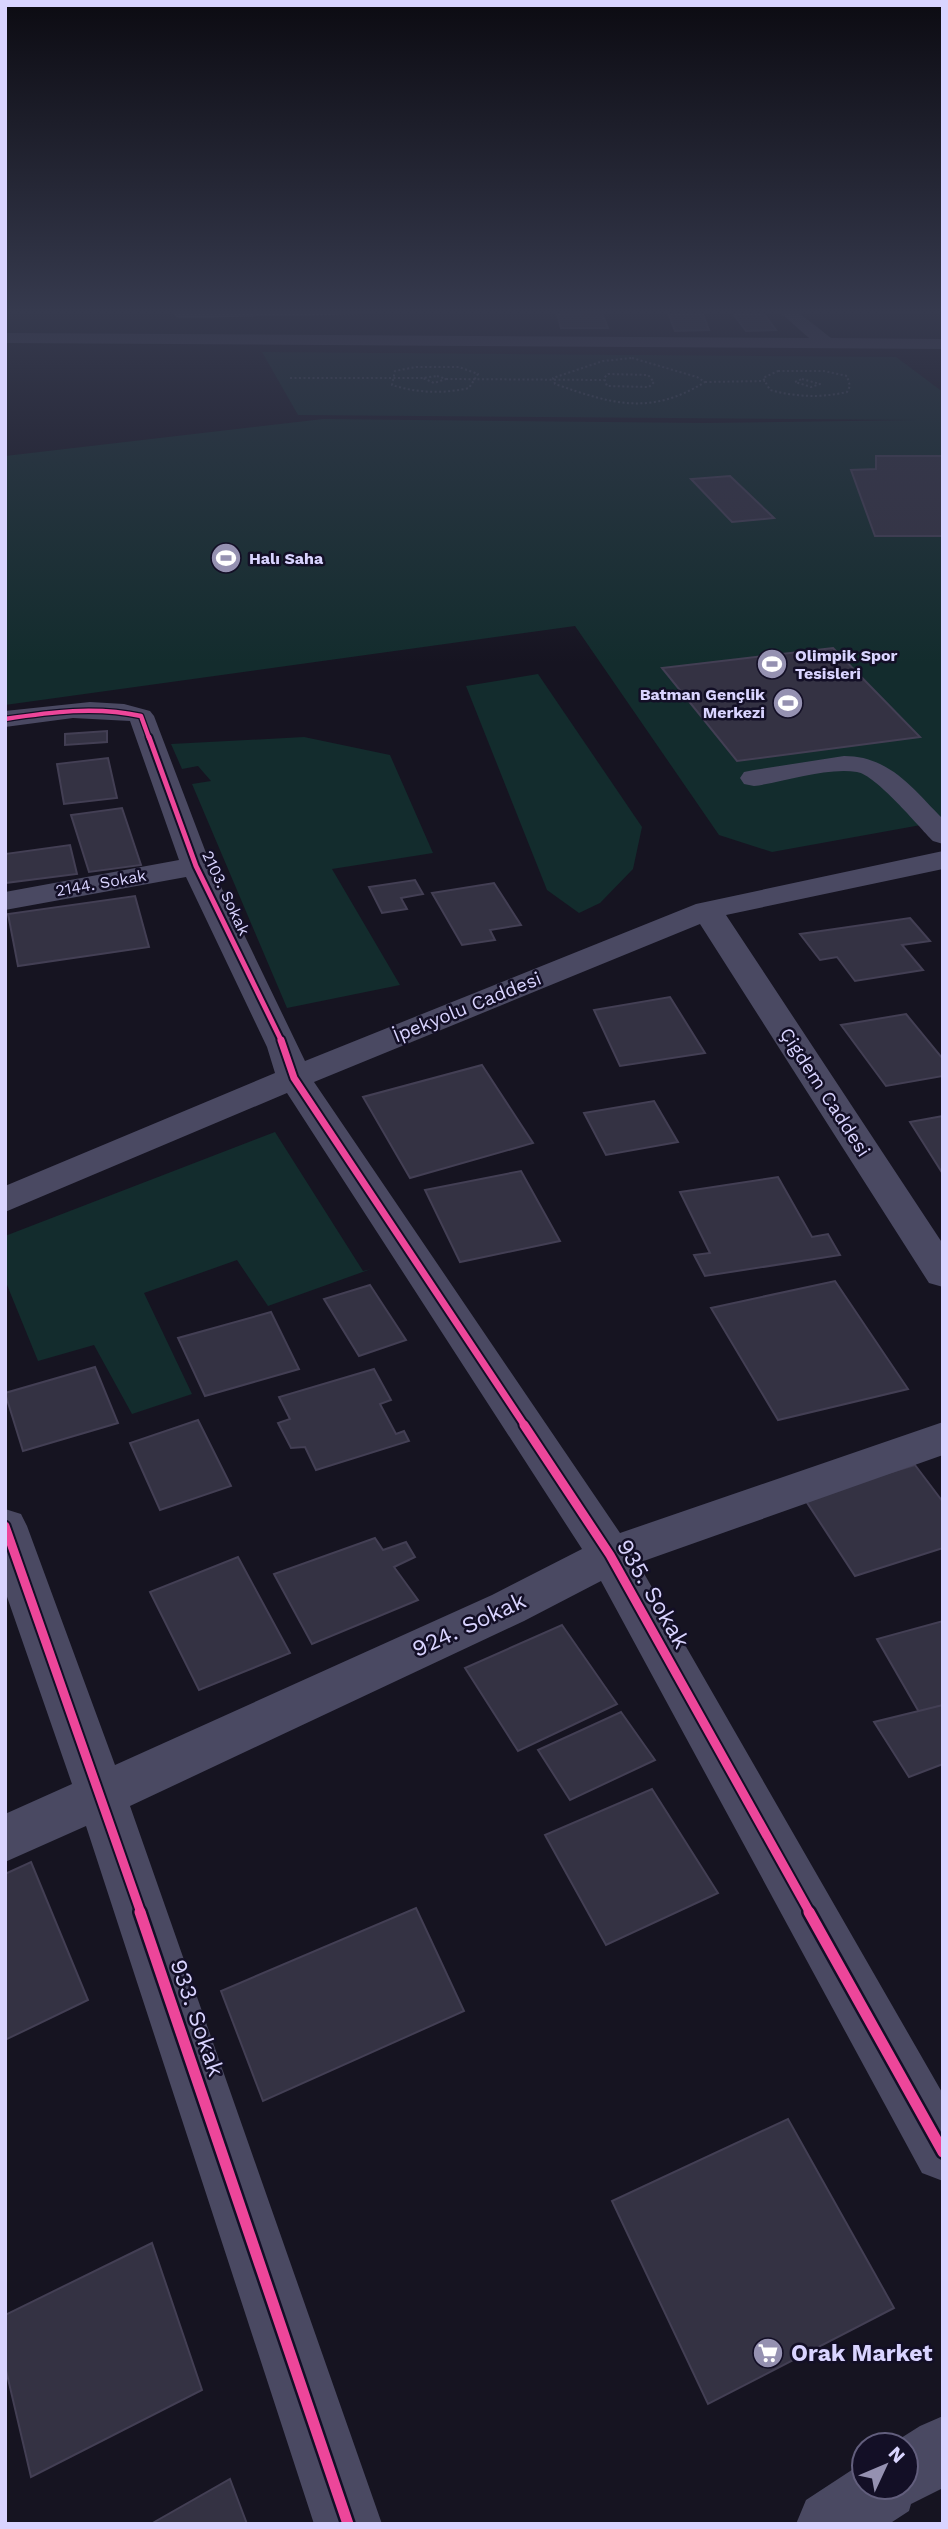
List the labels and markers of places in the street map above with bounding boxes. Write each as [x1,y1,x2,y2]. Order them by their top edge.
sports icon: Halı Saha [209,541,243,575]
place label: Halı Saha [249,549,324,568]
place label: Olimpik Spor Tesisleri [795,646,898,683]
sports icon: Olimpik Spor Tesisleri [755,647,789,681]
place label: Batman Gençlik Merkezi [640,685,765,722]
sports icon: Batman Gençlik Merkezi [771,686,805,720]
supermarket icon: Orak Market [751,2336,785,2370]
place label: Orak Market [791,2340,933,2367]

